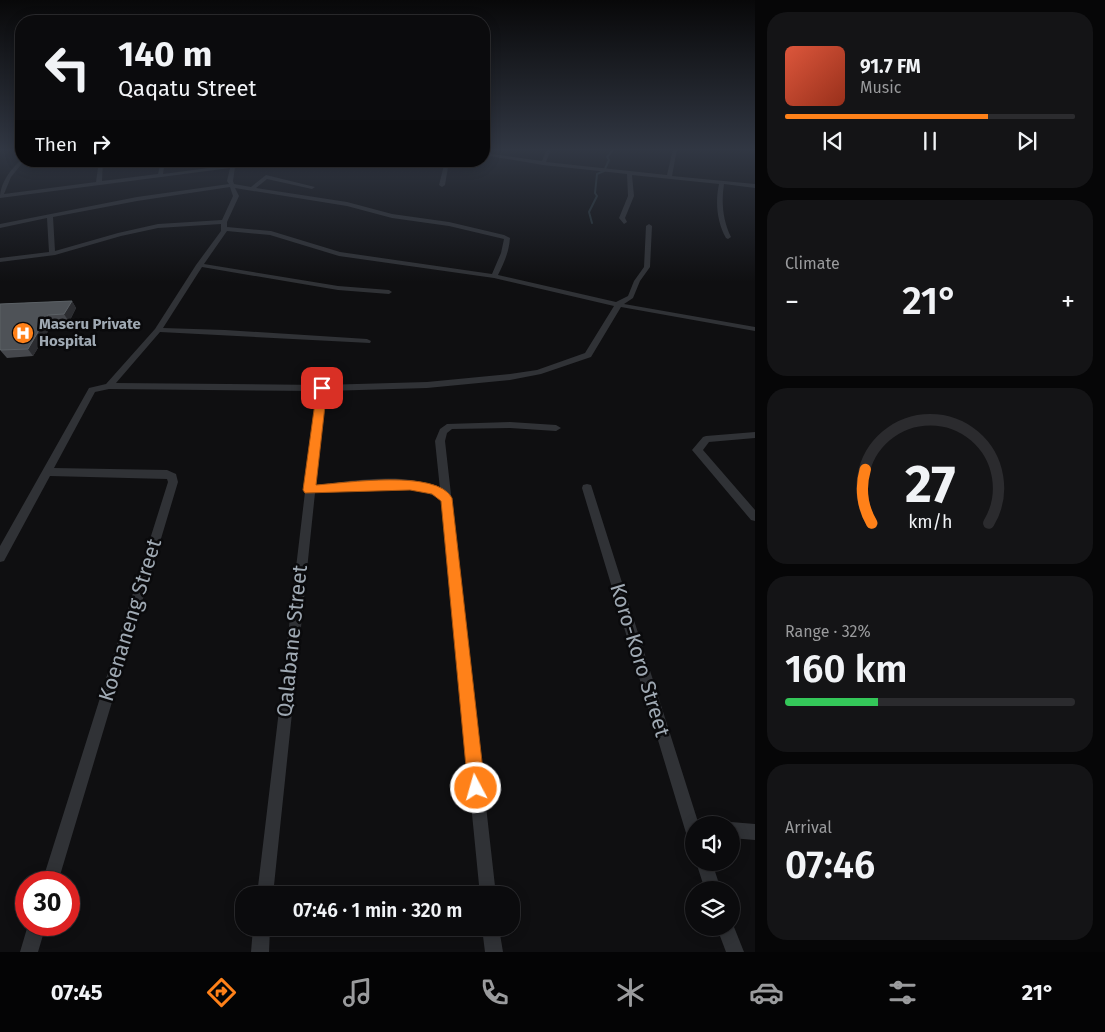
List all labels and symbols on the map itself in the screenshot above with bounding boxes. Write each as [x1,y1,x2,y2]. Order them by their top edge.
place label: Maseru Private Hospital [39,315,141,350]
hospital icon: Maseru Private Hospital [11,321,35,345]
pin [301,367,343,409]
street label: Koenaneng Street [93,535,167,705]
street label: Qalabane Street [271,563,313,718]
street label: Koro-Koro Street [604,580,676,740]
position arrow [449,761,501,813]
speed limit sign: 30 [15,871,80,936]

